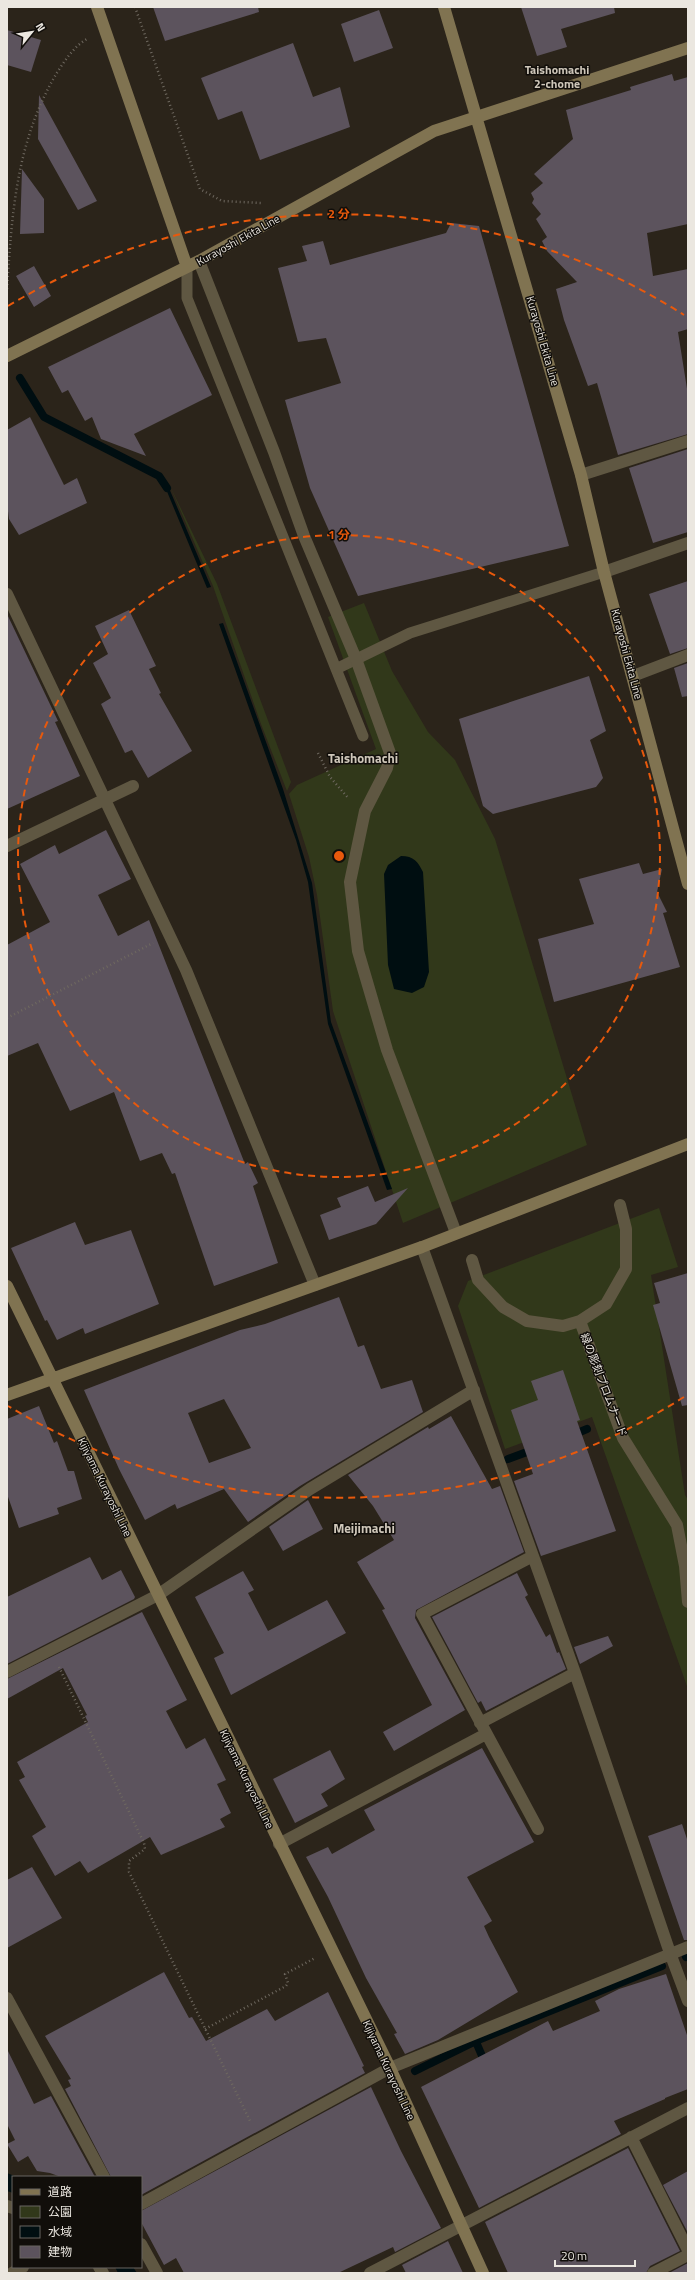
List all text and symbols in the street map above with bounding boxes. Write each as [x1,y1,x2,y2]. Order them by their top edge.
north arrow [12,12,52,52]
text: N [32,20,49,34]
district label: Taishomachi 2-chome [525,60,589,93]
text: 2 分 [328,204,350,223]
street label: Kurayoshi Ekita Line [194,210,283,269]
street label: Kurayoshi Ekita Line [523,294,564,388]
text: 1 分 [328,525,350,544]
street label: Kurayoshi Ekita Line [607,607,647,701]
district label: Taishomachi [328,748,398,768]
centre of rings [332,849,346,863]
street label: 緑の彫刻プロムナード [577,1331,631,1439]
street label: Kijiyama Kurayoshi Line [74,1435,136,1540]
district label: Meijimachi [333,1518,395,1538]
street label: Kijiyama Kurayoshi Line [216,1727,278,1832]
street label: Kijiyama Kurayoshi Line [359,2017,419,2123]
legend [12,2176,142,2268]
text: 道路 [48,2182,72,2201]
text: 公園 [48,2202,72,2221]
text: 水域 [48,2222,72,2241]
text: 建物 [48,2242,72,2261]
scale bar [555,2242,635,2268]
text: 20 m [561,2246,587,2265]

